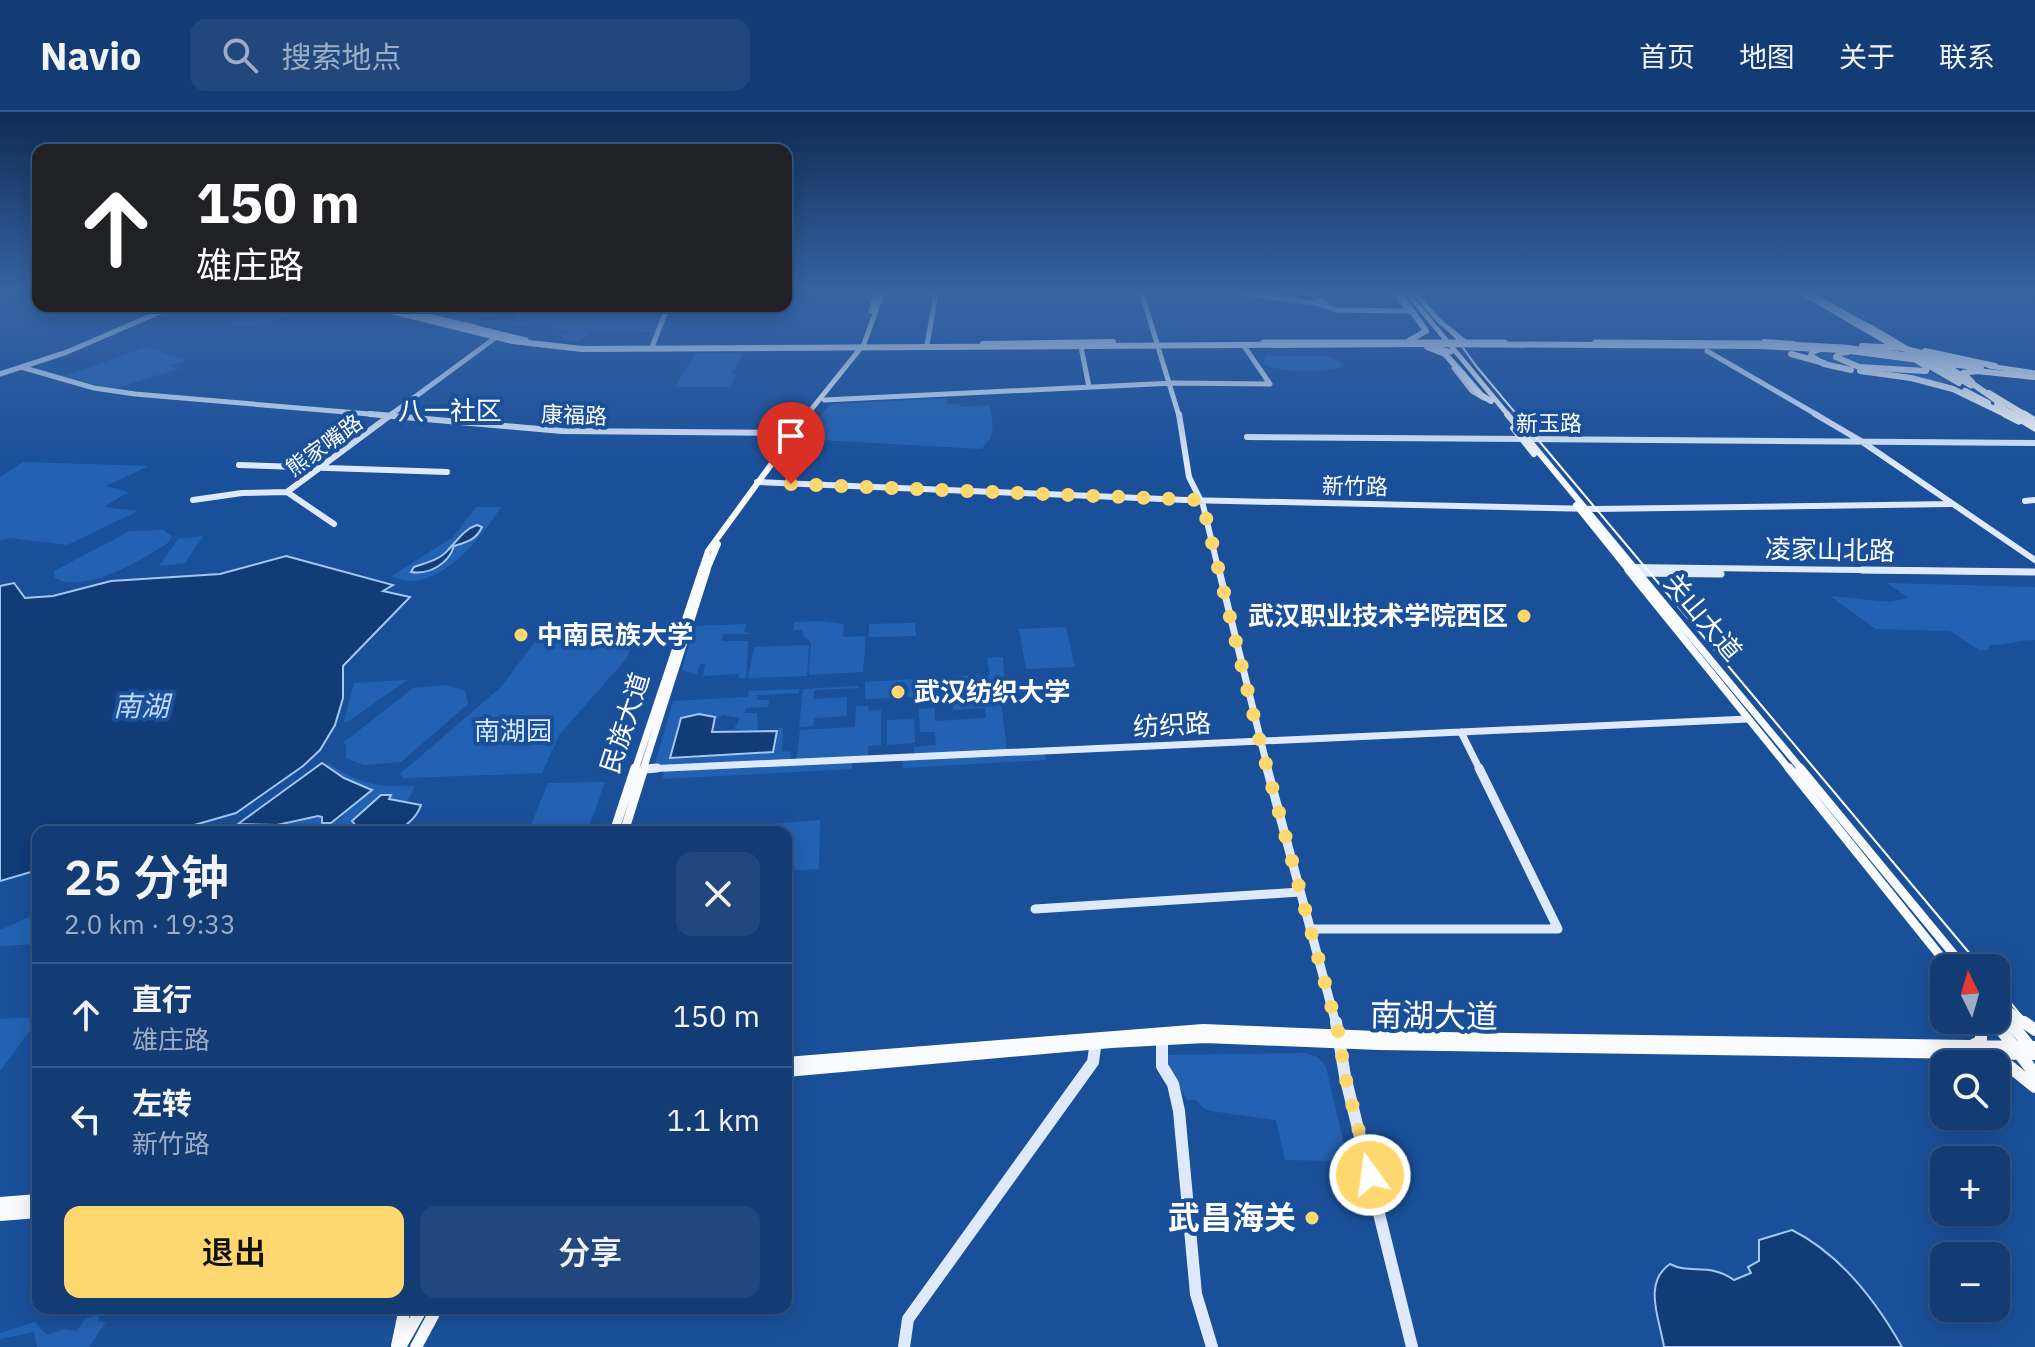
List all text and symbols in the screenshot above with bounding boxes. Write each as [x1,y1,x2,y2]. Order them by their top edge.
search box [190,19,750,91]
text: Navio [40,31,142,80]
icon: search [218,33,262,77]
text: 搜索地点 [282,37,402,76]
text: 首页 [1639,38,1695,75]
text: 地图 [1739,38,1795,75]
text: 关于 [1839,38,1895,75]
text: 联系 [1939,38,1995,75]
text: 150 m [196,166,360,238]
icon: ahead [64,176,168,280]
text: 雄庄路 [196,241,304,288]
district label: 八一社区 [398,393,502,427]
street label: 康福路 [541,399,608,430]
pin [757,402,825,484]
street label: 熊家嘴路 [280,407,368,482]
street label: 新玉路 [1516,408,1582,437]
icon: arrive [769,414,813,458]
street label: 新竹路 [1322,470,1388,501]
street label: 凌家山北路 [1765,531,1895,567]
street label: 关山大道 [1657,566,1750,667]
place label: 武汉职业技术学院西区 [1248,598,1508,632]
marker: 武汉职业技术学院西区 [1515,607,1533,625]
place label: 中南民族大学 [537,617,693,651]
marker: 中南民族大学 [512,626,530,644]
street label: 民族大道 [592,668,656,777]
place label: 武汉纺织大学 [914,674,1070,708]
marker: 武汉纺织大学 [889,683,907,701]
water label: 南湖 [113,687,173,724]
street label: 纺织路 [1132,705,1212,743]
park label: 南湖园 [474,713,552,747]
text: 25 分钟 [64,846,229,908]
button: close [676,852,760,936]
text: 2.0 km · 19:33 [64,907,236,941]
north arrow [1930,954,2010,1034]
map controls [1930,954,2010,1322]
text: 直行 [132,979,192,1018]
icon: ahead [64,993,108,1037]
street label: 南湖大道 [1370,993,1498,1037]
text: 150 m [673,996,760,1035]
text: 雄庄路 [132,1022,210,1056]
button: search [1930,1050,2010,1130]
text: 左转 [132,1083,192,1122]
icon: left [64,1097,108,1141]
text: 1.1 km [667,1100,760,1139]
text: 新竹路 [132,1126,210,1160]
position arrow [1328,1133,1412,1217]
button: + [1930,1146,2010,1226]
place label: 武昌海关 [1168,1196,1296,1238]
button: 退出 [64,1206,404,1298]
button: 分享 [420,1206,760,1298]
marker: 武昌海关 [1303,1209,1321,1227]
button: − [1930,1242,2010,1322]

